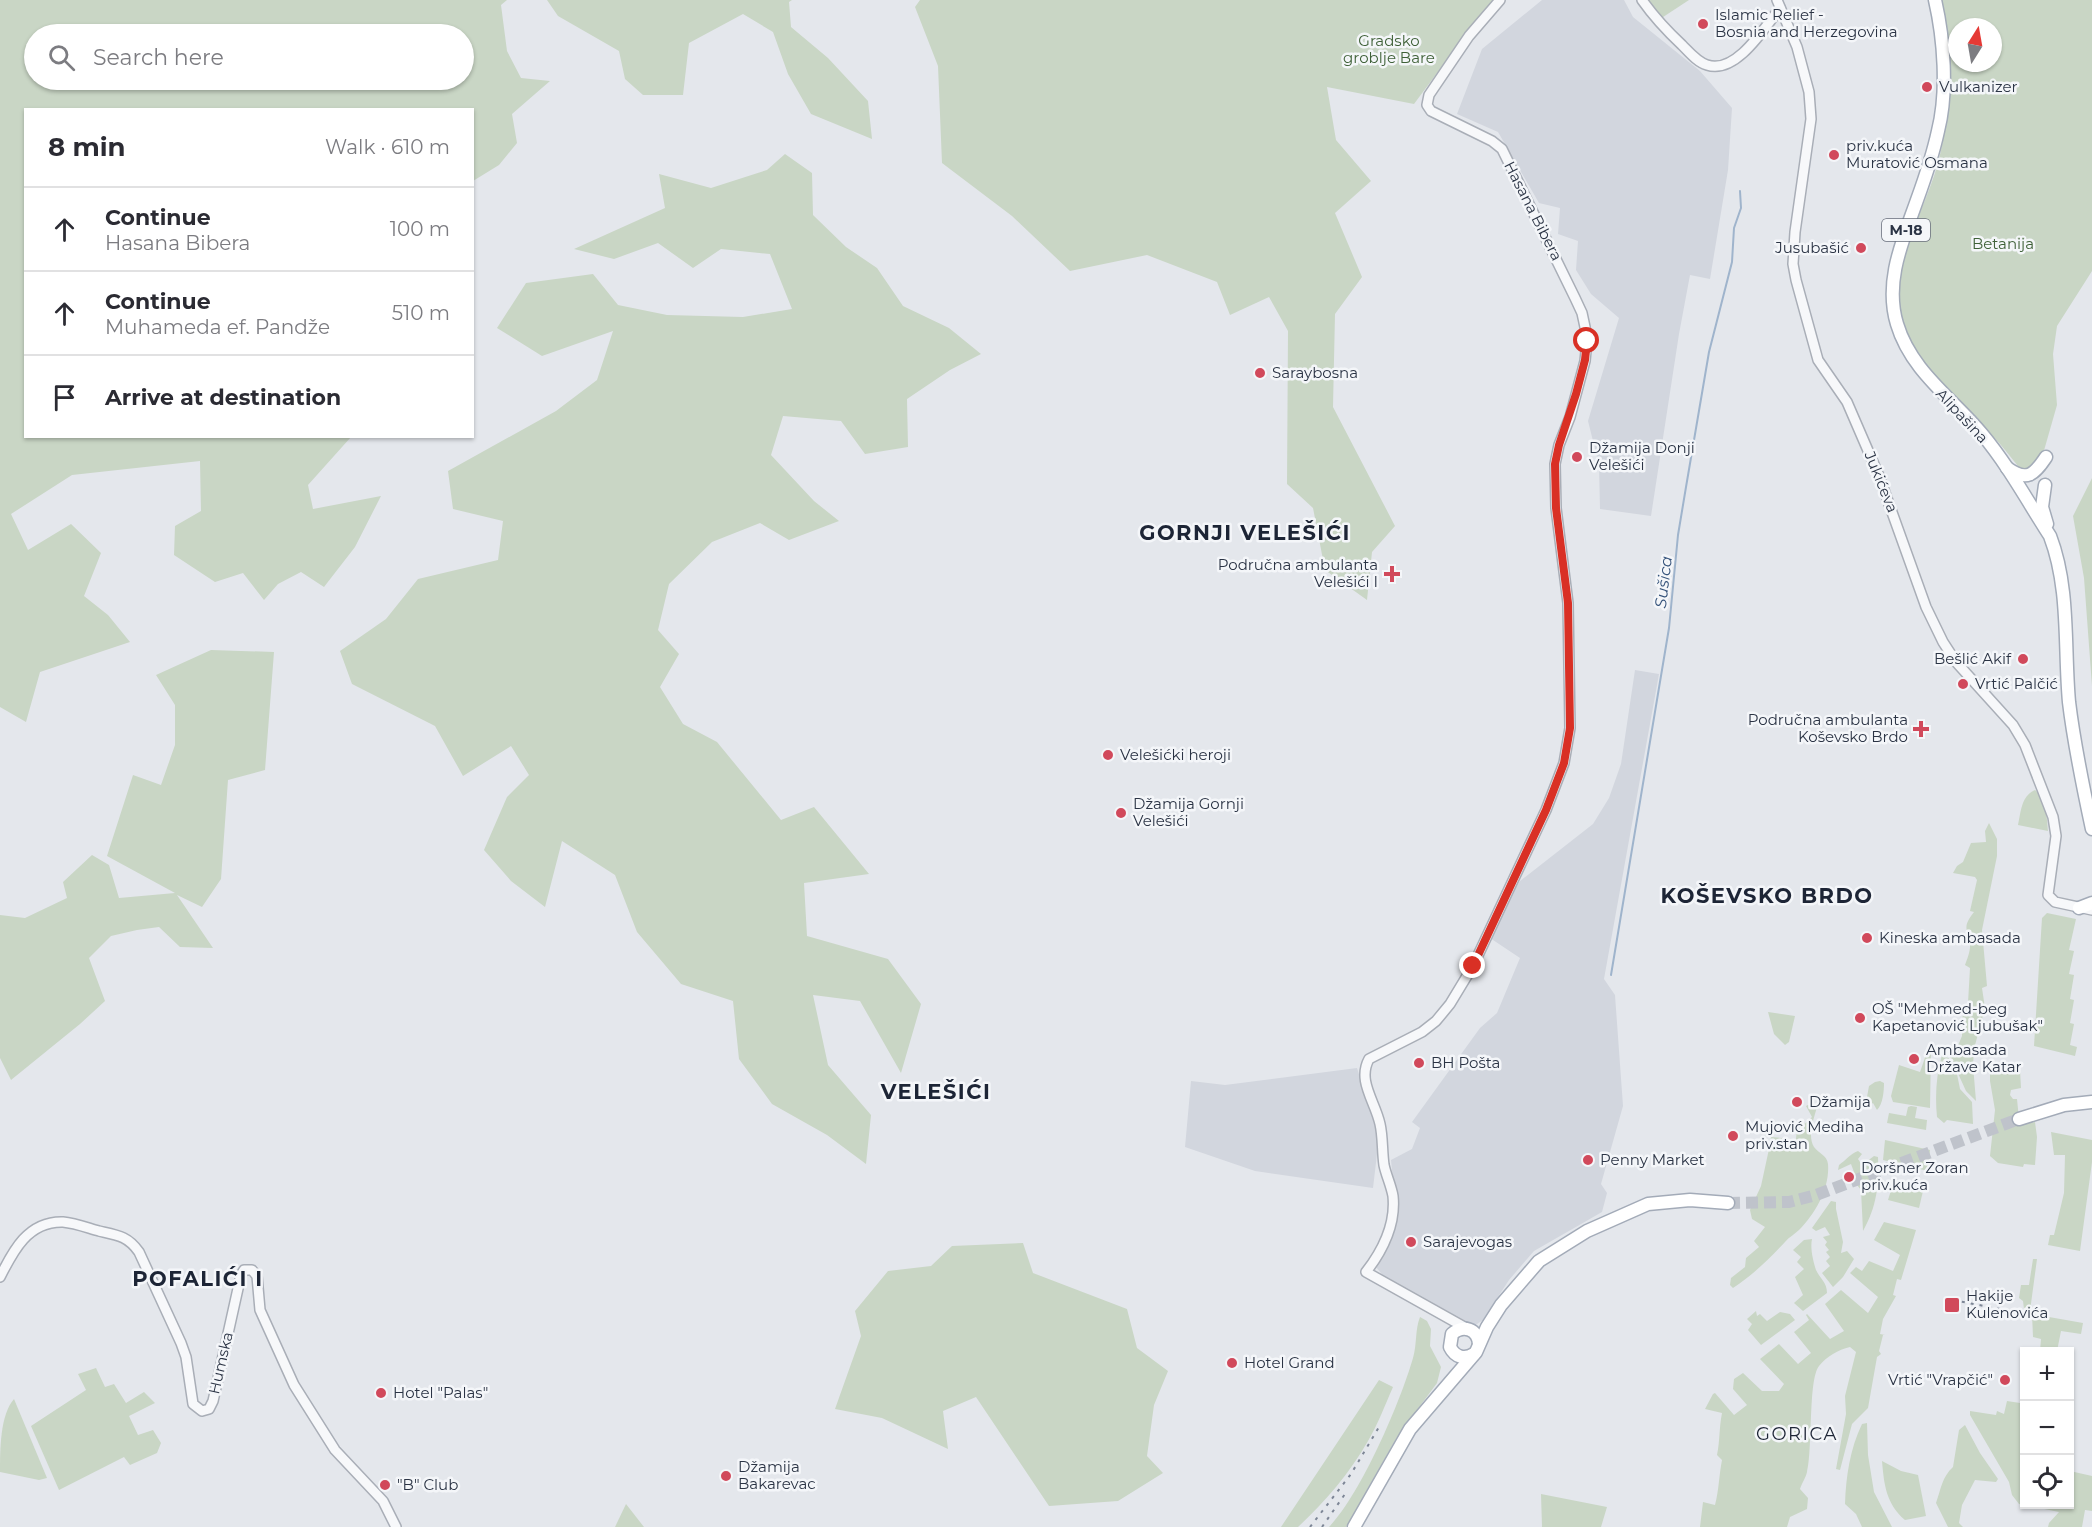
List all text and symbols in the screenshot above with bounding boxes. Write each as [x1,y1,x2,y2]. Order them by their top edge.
place label: Islamic Relief - Bosnia and Herzegovina [1715,5,1898,41]
marker: Islamic Relief - Bosnia and Herzegovina [1696,17,1710,31]
north arrow [1948,18,2002,72]
search box [24,24,474,90]
park label: Gradsko groblje Bare [1343,31,1435,67]
icon: search [45,41,78,74]
text: Search here [93,44,224,71]
place label: Vulkanizer [1939,77,2018,96]
marker: Vulkanizer [1920,80,1934,94]
text: 8 min [48,131,126,163]
text: Walk · 610 m [325,135,450,159]
place label: priv.kuća Muratović Osmana [1846,136,1988,172]
marker: priv.kuća Muratović Osmana [1827,148,1841,162]
street label: Hasana Bibera [1500,158,1567,264]
text: Continue [105,204,211,231]
icon: ahead [48,213,81,246]
text: 100 m [390,217,450,241]
road number: M-18 [1882,219,1930,241]
text: Hasana Bibera [105,231,250,255]
park label: Betanija [1972,234,2034,253]
place label: Jusubašić [1774,238,1849,257]
marker: Jusubašić [1854,241,1868,255]
text: Continue [105,288,211,315]
icon: ahead [48,297,81,330]
text: 510 m [392,301,450,325]
text: Muhameda ef. Pandže [105,315,330,339]
route start [1573,327,1599,353]
place label: Saraybosna [1272,363,1358,382]
marker: Saraybosna [1253,366,1267,380]
icon: arrive [48,381,81,414]
text: Arrive at destination [105,384,341,411]
street label: Alipašina [1932,384,1993,447]
place label: Džamija Donji Velešići [1589,438,1695,474]
street label: Jukićeva [1860,447,1902,515]
marker: Džamija Donji Velešići [1570,450,1584,464]
district label: GORNJI VELEŠIĆI [1139,520,1351,545]
place label: Područna ambulanta Velešići I [1218,555,1378,591]
water label: Sušica [1651,555,1676,609]
marker: Područna ambulanta Velešići I [1383,565,1401,583]
place label: Bešlić Akif [1934,649,2012,668]
marker: Bešlić Akif [2016,652,2030,666]
place label: Vrtić Palčić [1975,674,2058,693]
marker: Vrtić Palčić [1956,677,1970,691]
place label: Područna ambulanta Koševsko Brdo [1748,710,1908,746]
marker: Područna ambulanta Koševsko Brdo [1912,720,1930,738]
place label: Velešićki heroji [1120,745,1231,764]
marker: Velešićki heroji [1101,748,1115,762]
place label: Džamija Gornji Velešići [1133,794,1244,830]
marker: Džamija Gornji Velešići [1114,806,1128,820]
district label: KOŠEVSKO BRDO [1661,883,1873,908]
place label: Kineska ambasada [1879,928,2021,947]
marker: Kineska ambasada [1860,931,1874,945]
route end [1459,952,1485,978]
place label: OŠ "Mehmed-beg Kapetanović Ljubušak" [1872,999,2043,1035]
marker: OŠ "Mehmed-beg Kapetanović Ljubušak" [1853,1011,1867,1025]
place label: Ambasada Države Katar [1926,1040,2022,1076]
marker: Ambasada Države Katar [1907,1052,1921,1066]
place label: BH Pošta [1431,1053,1500,1072]
marker: BH Pošta [1412,1056,1426,1070]
district label: VELEŠIĆI [880,1079,991,1104]
place label: Džamija [1809,1092,1871,1111]
marker: Džamija [1790,1095,1804,1109]
place label: Mujović Mediha priv.stan [1745,1117,1864,1153]
marker: Mujović Mediha priv.stan [1726,1129,1740,1143]
place label: Penny Market [1600,1150,1705,1169]
marker: Penny Market [1581,1153,1595,1167]
place label: Doršner Zoran priv.kuća [1861,1158,1969,1194]
marker: Doršner Zoran priv.kuća [1842,1170,1856,1184]
place label: Sarajevogas [1423,1232,1512,1251]
marker: Sarajevogas [1404,1235,1418,1249]
district label: POFALIĆI I [132,1266,264,1291]
place label: Hakije Kulenovića [1966,1286,2048,1322]
marker: Hakije Kulenovića [1943,1296,1961,1314]
street label: Humska [204,1330,237,1396]
map controls [2020,1347,2074,1509]
button: + [2020,1347,2074,1401]
place label: Hotel Grand [1244,1353,1335,1372]
marker: Hotel Grand [1225,1356,1239,1370]
place label: Vrtić "Vrapčić" [1888,1370,1993,1389]
marker: Vrtić "Vrapčić" [1998,1373,2012,1387]
place label: Hotel "Palas" [393,1383,488,1402]
marker: Hotel "Palas" [374,1386,388,1400]
button: − [2020,1401,2074,1455]
district label: GORICA [1756,1423,1838,1445]
button: locate [2020,1455,2074,1509]
place label: Džamija Bakarevac [738,1457,816,1493]
marker: Džamija Bakarevac [719,1469,733,1483]
place label: "B" Club [397,1475,458,1494]
marker: "B" Club [378,1478,392,1492]

